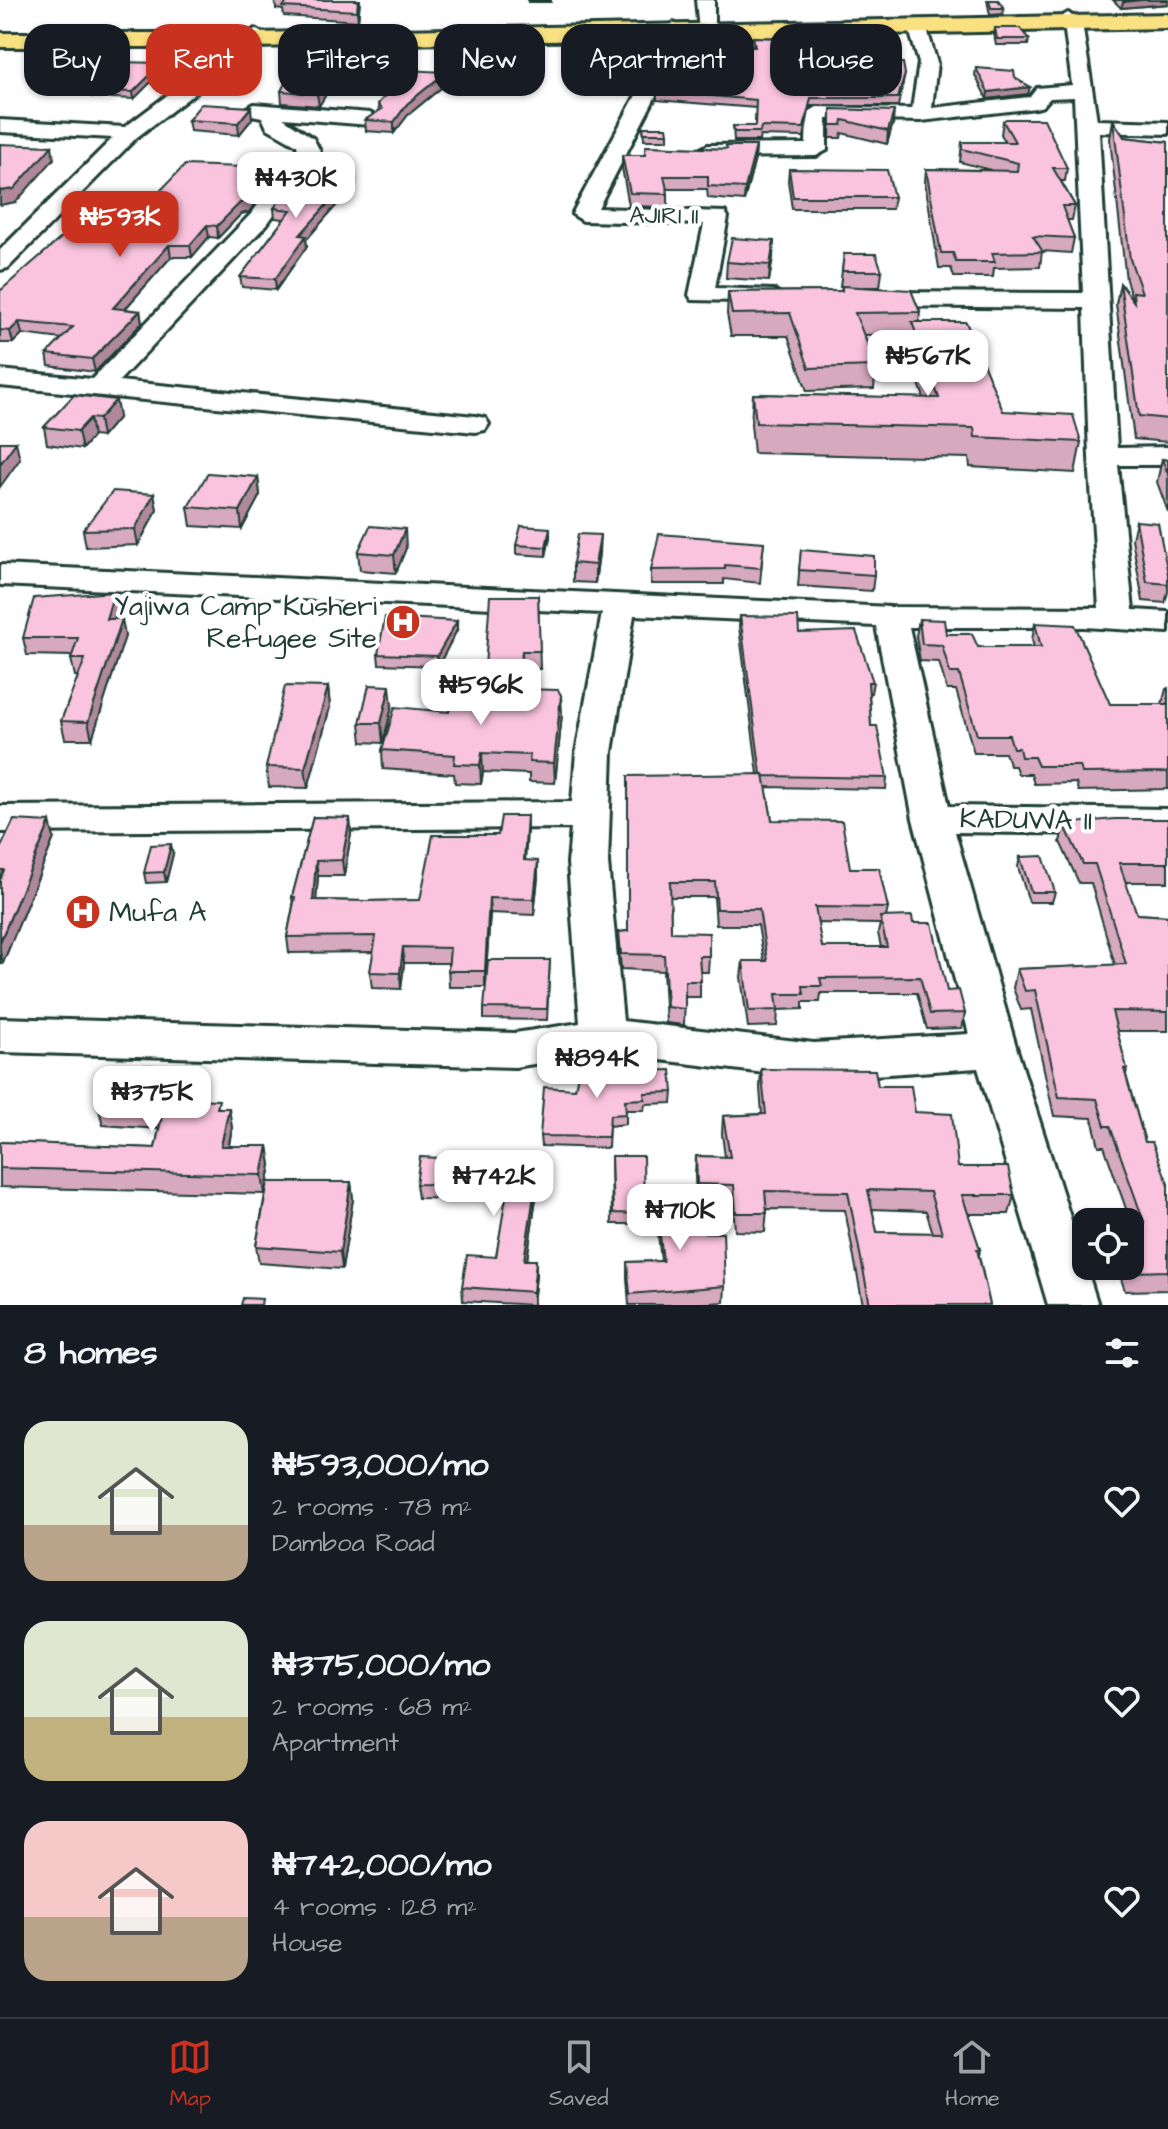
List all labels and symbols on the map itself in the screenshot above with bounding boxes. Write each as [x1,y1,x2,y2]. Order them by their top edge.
pin: ₦430K [240,152,352,220]
pin: ₦593K [64,191,176,259]
street label: AJIRI II [629,198,699,234]
pin: ₦567K [872,330,984,398]
place label: Yajiwa Camp Kusheri Refugee Site [114,587,377,659]
hospital icon: Yajiwa Camp Kusheri Refugee Site [384,603,422,641]
pin: ₦596K [425,659,537,727]
street label: KADUWA II [959,799,1093,841]
hospital icon: Mufa A [64,893,102,931]
place label: Mufa A [109,893,206,932]
pin: ₦894K [541,1032,653,1100]
pin: ₦375K [96,1066,208,1134]
pin: ₦742K [438,1150,550,1218]
pin: ₦710K [624,1184,736,1252]

